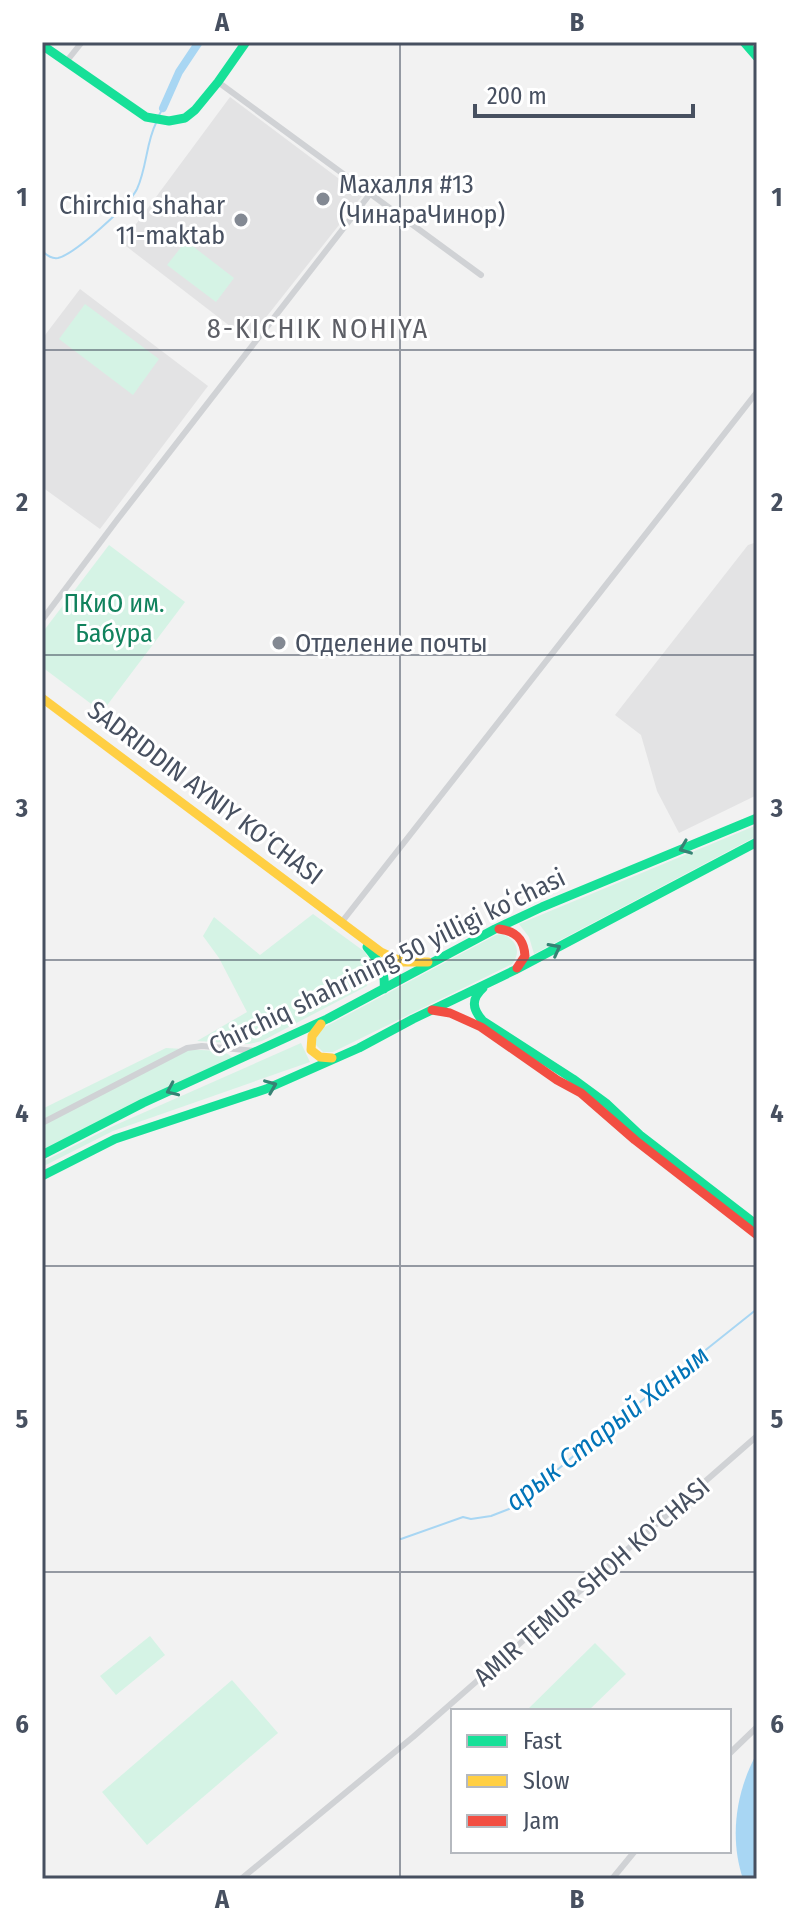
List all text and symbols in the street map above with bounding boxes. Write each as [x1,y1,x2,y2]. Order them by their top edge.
text: A [214,7,230,38]
text: B [570,7,585,38]
scale bar [475,68,693,118]
text: 200 m [487,82,547,110]
place label: Махалля #13 (ЧинараЧинор) [339,169,505,230]
text: 1 [17,182,28,213]
text: 1 [772,182,783,213]
place label: Chirchiq shahar 11-maktab [59,190,225,251]
marker: Махалля #13 (ЧинараЧинор) [314,190,332,208]
marker: Chirchiq shahar 11-maktab [232,211,250,229]
district label: 8-KICHIK NOHIYA [207,312,429,345]
text: 2 [15,487,28,518]
text: 2 [770,487,783,518]
park label: ПКиО им. Бабура [63,588,165,649]
place label: Отделение почты [295,628,487,659]
marker: Отделение почты [270,634,288,652]
street label: SADRIDDIN AYNIY KO‘CHASI [81,695,329,891]
text: 3 [15,793,28,824]
text: 3 [770,793,783,824]
one-way arrow [679,838,693,855]
street label: Chirchiq shahrining 50 yilligi koʻchasi [204,862,570,1062]
one-way arrow [546,943,561,959]
one-way arrow [263,1079,277,1096]
one-way arrow [165,1081,180,1097]
text: 4 [15,1098,29,1129]
text: 4 [770,1098,784,1129]
water label: арык Старый Ханым [499,1338,715,1518]
text: 5 [16,1404,29,1435]
text: 5 [771,1404,784,1435]
street label: AMIR TEMUR SHOH KO‘CHASI [468,1471,716,1693]
text: 6 [15,1709,29,1740]
legend [451,1709,731,1853]
text: 6 [770,1709,784,1740]
text: Fast [523,1727,562,1755]
text: Slow [523,1767,570,1795]
text: Jam [523,1807,560,1835]
text: A [214,1884,230,1915]
text: B [570,1884,585,1915]

